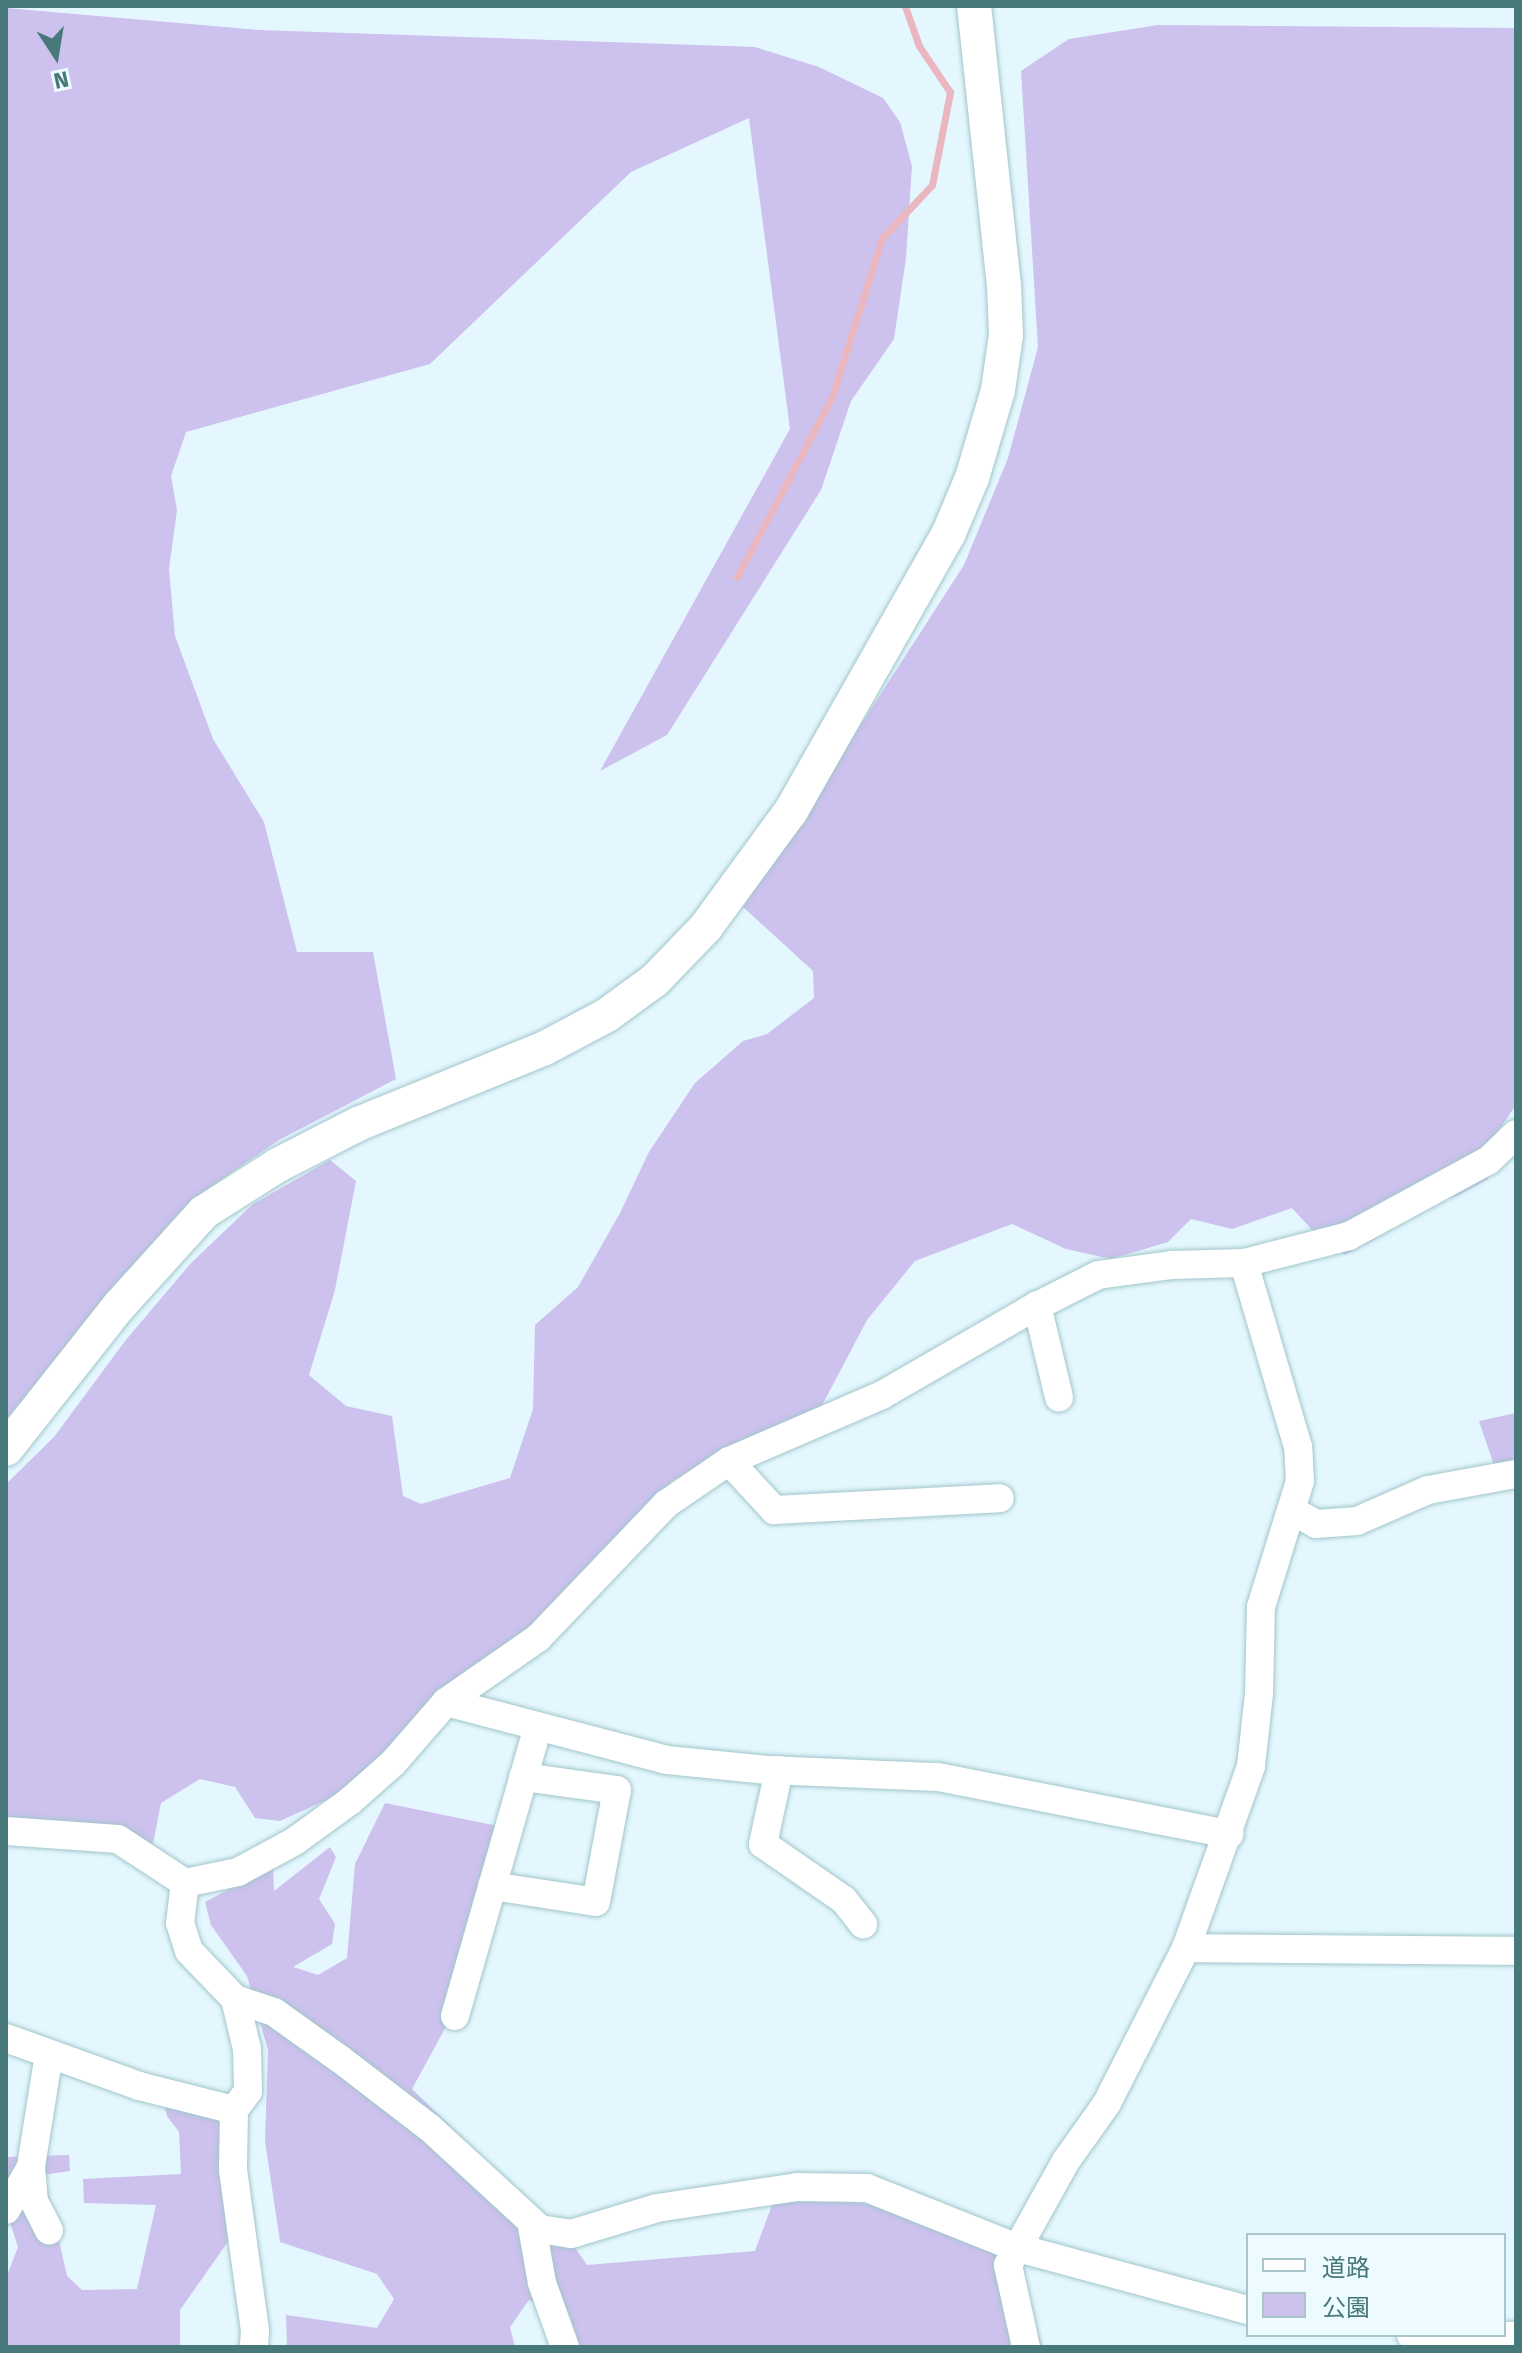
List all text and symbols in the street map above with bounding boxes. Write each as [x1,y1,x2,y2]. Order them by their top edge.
north arrow [16,16,96,96]
text: N [51,65,71,95]
legend [1246,2233,1506,2337]
text: 道路 [1322,2254,1370,2282]
text: 公園 [1322,2294,1370,2322]

